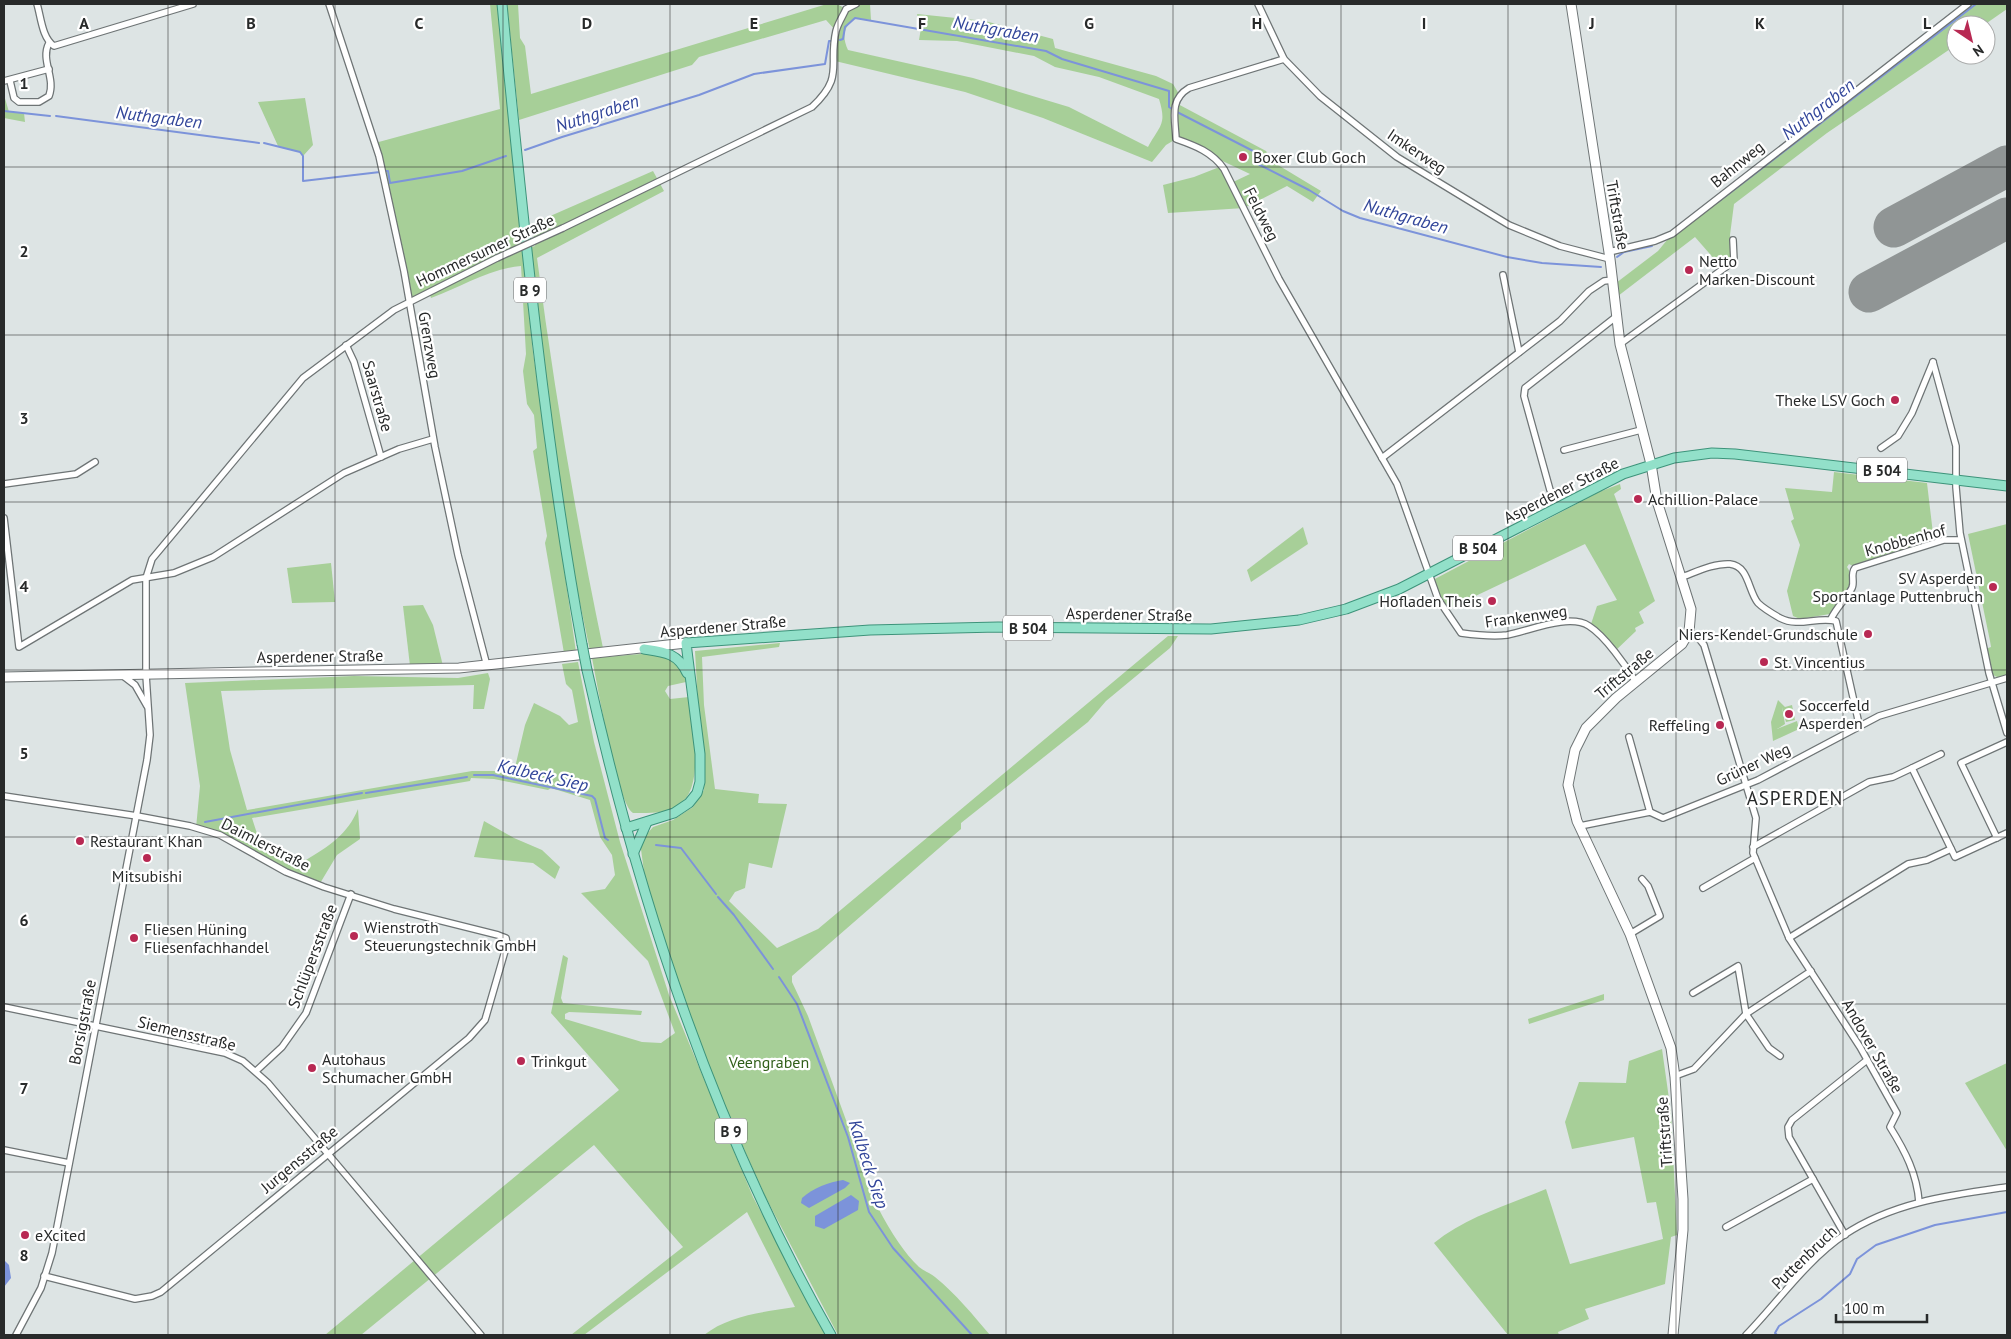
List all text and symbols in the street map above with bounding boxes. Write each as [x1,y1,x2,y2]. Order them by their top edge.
water label: Nuthgraben [951,10,1041,48]
text: A [79,13,89,33]
text: B [246,13,256,33]
text: C [415,13,424,33]
text: D [582,13,592,33]
text: E [750,13,758,33]
text: F [918,13,926,33]
text: G [1084,13,1094,33]
text: H [1252,13,1262,33]
text: I [1422,13,1426,33]
text: J [1588,13,1595,33]
text: K [1755,13,1765,33]
text: L [1923,13,1932,33]
north arrow [1946,15,1996,65]
text: N [1970,41,1987,61]
text: 1 [19,73,29,93]
water label: Nuthgraben [1777,73,1859,145]
water label: Nuthgraben [552,89,642,137]
water label: Nuthgraben [115,100,203,134]
street label: Imkerweg [1384,124,1450,178]
street label: Bahnweg [1706,136,1768,192]
place label: Boxer Club Goch [1253,147,1366,167]
marker: Boxer Club Goch [1237,151,1249,163]
street label: Triftstraße [1602,179,1634,251]
street label: Feldweg [1240,184,1284,244]
water label: Nuthgraben [1361,193,1451,239]
street label: Hommersumer Straße [413,209,557,291]
text: 2 [19,241,29,261]
place label: Netto Marken-Discount [1699,251,1815,289]
marker: Netto Marken-Discount [1683,264,1695,276]
road number: B 9 [514,278,546,302]
street label: Grenzweg [414,310,446,380]
street label: Saarstraße [358,358,398,434]
place label: Theke LSV Goch [1775,390,1885,410]
marker: Theke LSV Goch [1889,394,1901,406]
text: 3 [19,408,29,428]
street label: Asperdener Straße [1500,452,1622,528]
road number: B 504 [1857,458,1907,482]
place label: Achillion-Palace [1648,489,1758,509]
marker: Achillion-Palace [1632,493,1644,505]
street label: Knobbenhof [1862,519,1949,560]
road number: B 504 [1453,536,1503,560]
place label: SV Asperden Sportanlage Puttenbruch [1812,568,1983,606]
text: 4 [19,576,29,596]
marker: SV Asperden Sportanlage Puttenbruch [1987,581,1999,593]
place label: Hofladen Theis [1379,591,1482,611]
marker: Hofladen Theis [1486,595,1498,607]
street label: Frankenweg [1484,600,1568,632]
street label: Asperdener Straße [1066,603,1192,625]
street label: Asperdener Straße [659,611,787,641]
road number: B 504 [1003,616,1053,640]
place label: Niers-Kendel-Grundschule [1678,624,1858,644]
marker: Niers-Kendel-Grundschule [1862,628,1874,640]
street label: Triftstraße [1591,643,1657,703]
street label: Asperdener Straße [257,645,383,667]
place label: St. Vincentius [1774,652,1865,672]
marker: St. Vincentius [1758,656,1770,668]
place label: Soccerfeld Asperden [1799,695,1870,733]
marker: Soccerfeld Asperden [1783,708,1795,720]
place label: Reffeling [1649,715,1710,735]
marker: Reffeling [1714,719,1726,731]
street label: Grüner Weg [1713,738,1793,790]
text: 5 [19,743,29,763]
water label: Kalbeck Siep [495,753,591,797]
district label: ASPERDEN [1747,786,1843,810]
street label: Daimlerstraße [218,813,314,875]
place label: Restaurant Khan [90,831,203,851]
marker: Restaurant Khan [74,835,86,847]
marker: Mitsubishi [141,852,153,864]
place label: Mitsubishi [112,866,182,886]
street label: Schlüpersstraße [283,901,341,1011]
text: 6 [19,910,29,930]
place label: Wienstroth Steuerungstechnik GmbH [364,917,537,955]
place label: Fliesen Hüning Fliesenfachhandel [144,919,269,957]
marker: Wienstroth Steuerungstechnik GmbH [348,930,360,942]
marker: Fliesen Hüning Fliesenfachhandel [128,932,140,944]
street label: Borsigstraße [64,978,100,1066]
street label: Andover Straße [1838,995,1908,1097]
street label: Siemensstraße [136,1011,238,1055]
place label: Autohaus Schumacher GmbH [322,1049,452,1087]
place label: Trinkgut [531,1051,587,1071]
park label: Veengraben [728,1052,809,1072]
marker: Trinkgut [515,1055,527,1067]
marker: Autohaus Schumacher GmbH [306,1062,318,1074]
text: 7 [19,1078,29,1098]
street label: Triftstraße [1652,1096,1676,1168]
water label: Kalbeck Siep [844,1116,894,1212]
road number: B 9 [715,1118,747,1144]
street label: Jurgensstraße [256,1121,341,1198]
street label: Puttenbruch [1767,1221,1841,1293]
place label: eXcited [35,1225,86,1245]
marker: eXcited [19,1229,31,1241]
text: 8 [19,1245,29,1265]
scale bar [1836,1292,1927,1324]
text: 100 m [1844,1299,1885,1318]

